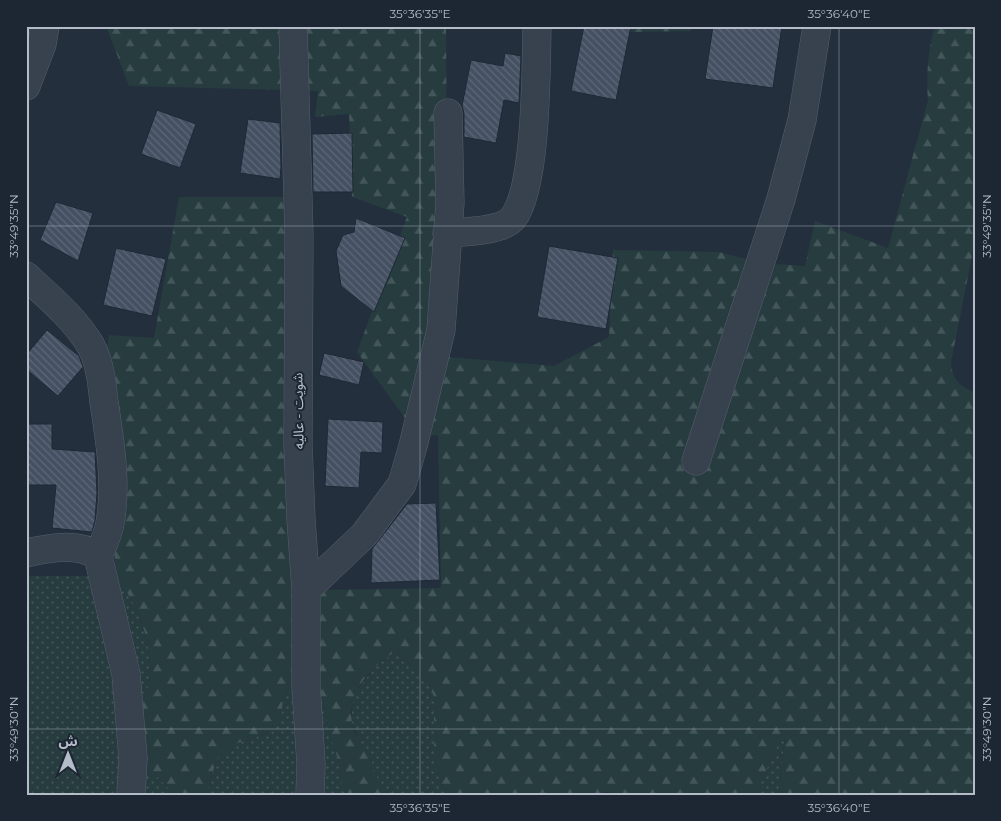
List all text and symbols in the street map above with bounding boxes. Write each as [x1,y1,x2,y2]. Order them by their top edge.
text: 35°36'35"E [389,6,451,21]
text: 35°36'40"E [808,6,870,21]
text: 33°49'35"N [6,194,21,258]
text: 33°49'35"N [979,194,994,258]
street label: شويت - عاليه [288,373,308,449]
text: 33°49'30"N [6,697,21,761]
text: 33°49'30"N [979,697,994,761]
north arrow [42,728,92,778]
text: ش [58,732,78,750]
text: 35°36'35"E [389,800,451,815]
text: 35°36'40"E [808,800,870,815]

